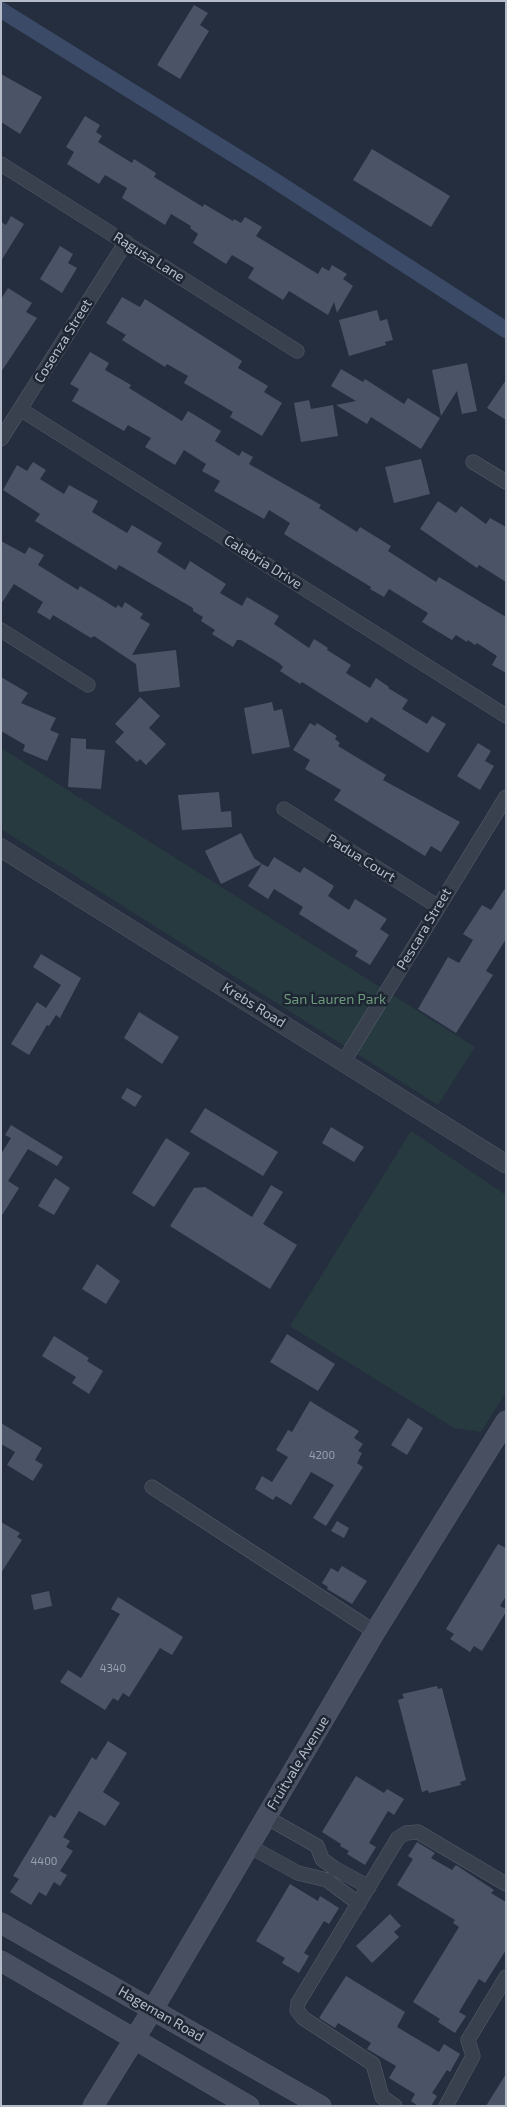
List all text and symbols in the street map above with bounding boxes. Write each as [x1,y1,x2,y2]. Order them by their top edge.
street label: Ragusa Lane [110,229,188,285]
street label: Cosenza Street [31,296,95,386]
street label: Calabria Drive [221,531,305,593]
street label: Padua Court [324,830,398,886]
street label: Pescara Street [393,885,455,973]
street label: Krebs Road [219,979,289,1031]
park label: San Lauren Park [284,991,386,1007]
house number: 4200 [309,1448,335,1462]
house number: 4340 [100,1661,126,1675]
street label: Fruitvale Avenue [263,1713,333,1813]
house number: 4400 [31,1854,57,1868]
street label: Hageman Road [115,1983,207,2045]

